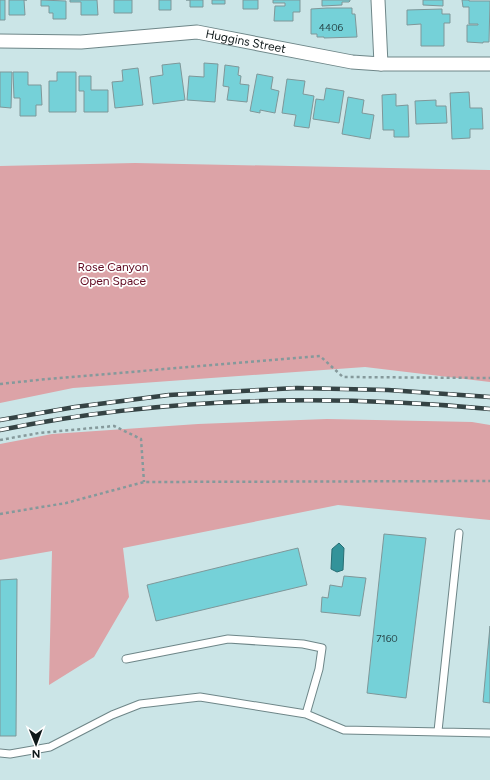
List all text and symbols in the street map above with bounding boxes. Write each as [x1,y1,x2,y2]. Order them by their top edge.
house number: 4406 [319,21,344,34]
street label: Huggins Street [204,27,287,56]
park label: Rose Canyon Open Space [78,260,149,288]
house number: 7160 [376,632,398,645]
north arrow [16,724,56,764]
text: N [32,747,41,760]

